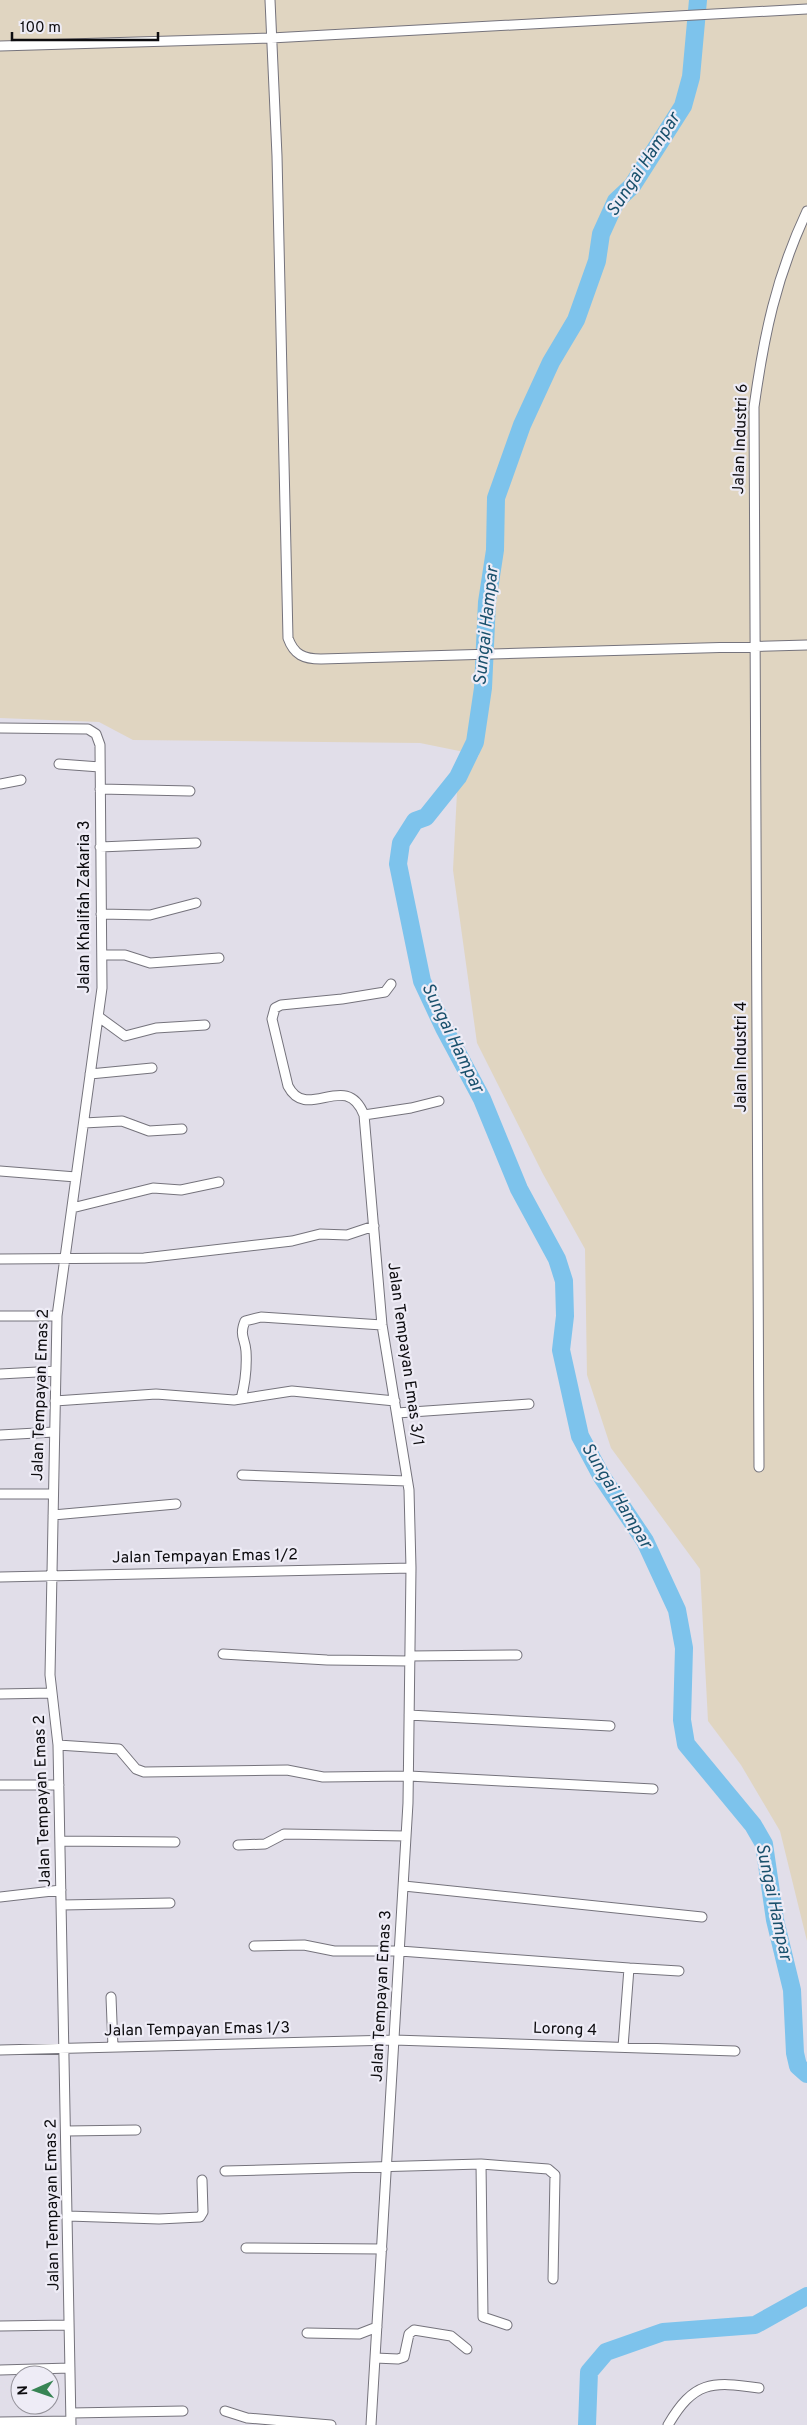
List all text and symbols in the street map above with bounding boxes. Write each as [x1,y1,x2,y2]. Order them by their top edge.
scale bar [12,10,159,42]
text: 100 m [20,19,61,38]
water label: Sungai Hampar [602,107,687,221]
street label: Jalan Industri 6 [729,383,753,495]
water label: Sungai Hampar [469,563,505,687]
street label: Jalan Khalifah Zakaria 3 [75,820,95,994]
water label: Sungai Hampar [415,979,489,1099]
street label: Jalan Industri 4 [732,1001,752,1113]
street label: Jalan Tempayan Emas 3/1 [382,1261,428,1447]
street label: Jalan Tempayan Emas 2 [28,1309,54,1481]
water label: Sungai Hampar [575,1439,658,1555]
street label: Jalan Tempayan Emas 1/2 [112,1545,298,1569]
street label: Jalan Tempayan Emas 2 [30,1715,56,1887]
water label: Sungai Hampar [749,1841,797,1965]
street label: Jalan Tempayan Emas 3 [368,1910,396,2082]
street label: Jalan Tempayan Emas 1/3 [104,2018,290,2042]
street label: Lorong 4 [532,2019,598,2041]
street label: Jalan Tempayan Emas 2 [41,2119,65,2291]
north arrow [10,2365,60,2415]
text: N [15,2385,32,2396]

